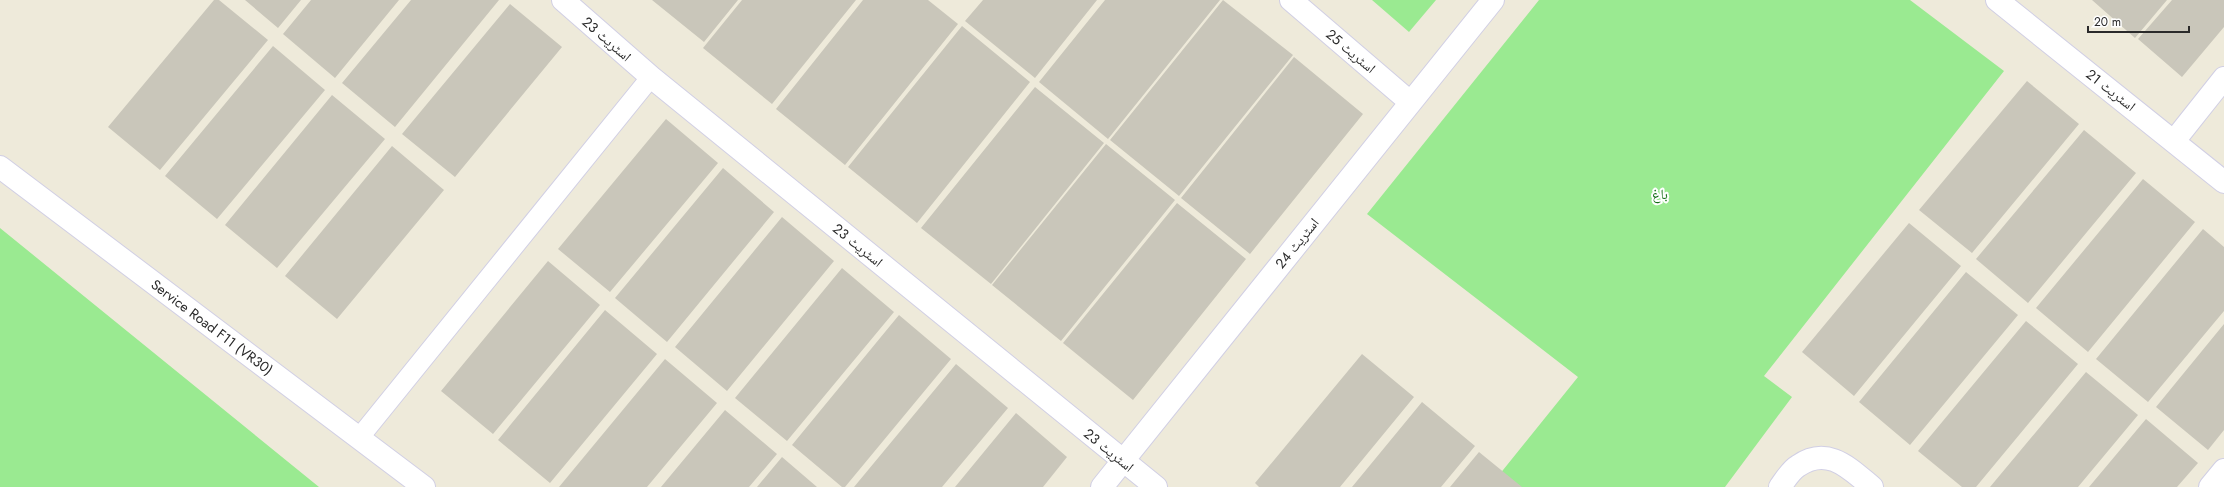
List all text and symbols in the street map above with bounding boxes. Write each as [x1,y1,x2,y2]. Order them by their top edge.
scale bar [2088,8,2189,34]
street label: اسٹریٹ 23 [578,12,636,66]
text: 20 m [2094,13,2121,31]
street label: اسٹریٹ 25 [1322,24,1380,78]
street label: اسٹریٹ 21 [2082,64,2140,116]
park label: باغ [1652,184,1668,204]
street label: اسٹریٹ 24 [1270,213,1324,273]
street label: اسٹریٹ 23 [829,219,887,271]
street label: Service Road F11 (VR30) [147,274,277,380]
street label: اسٹریٹ 23 [1080,424,1138,476]

